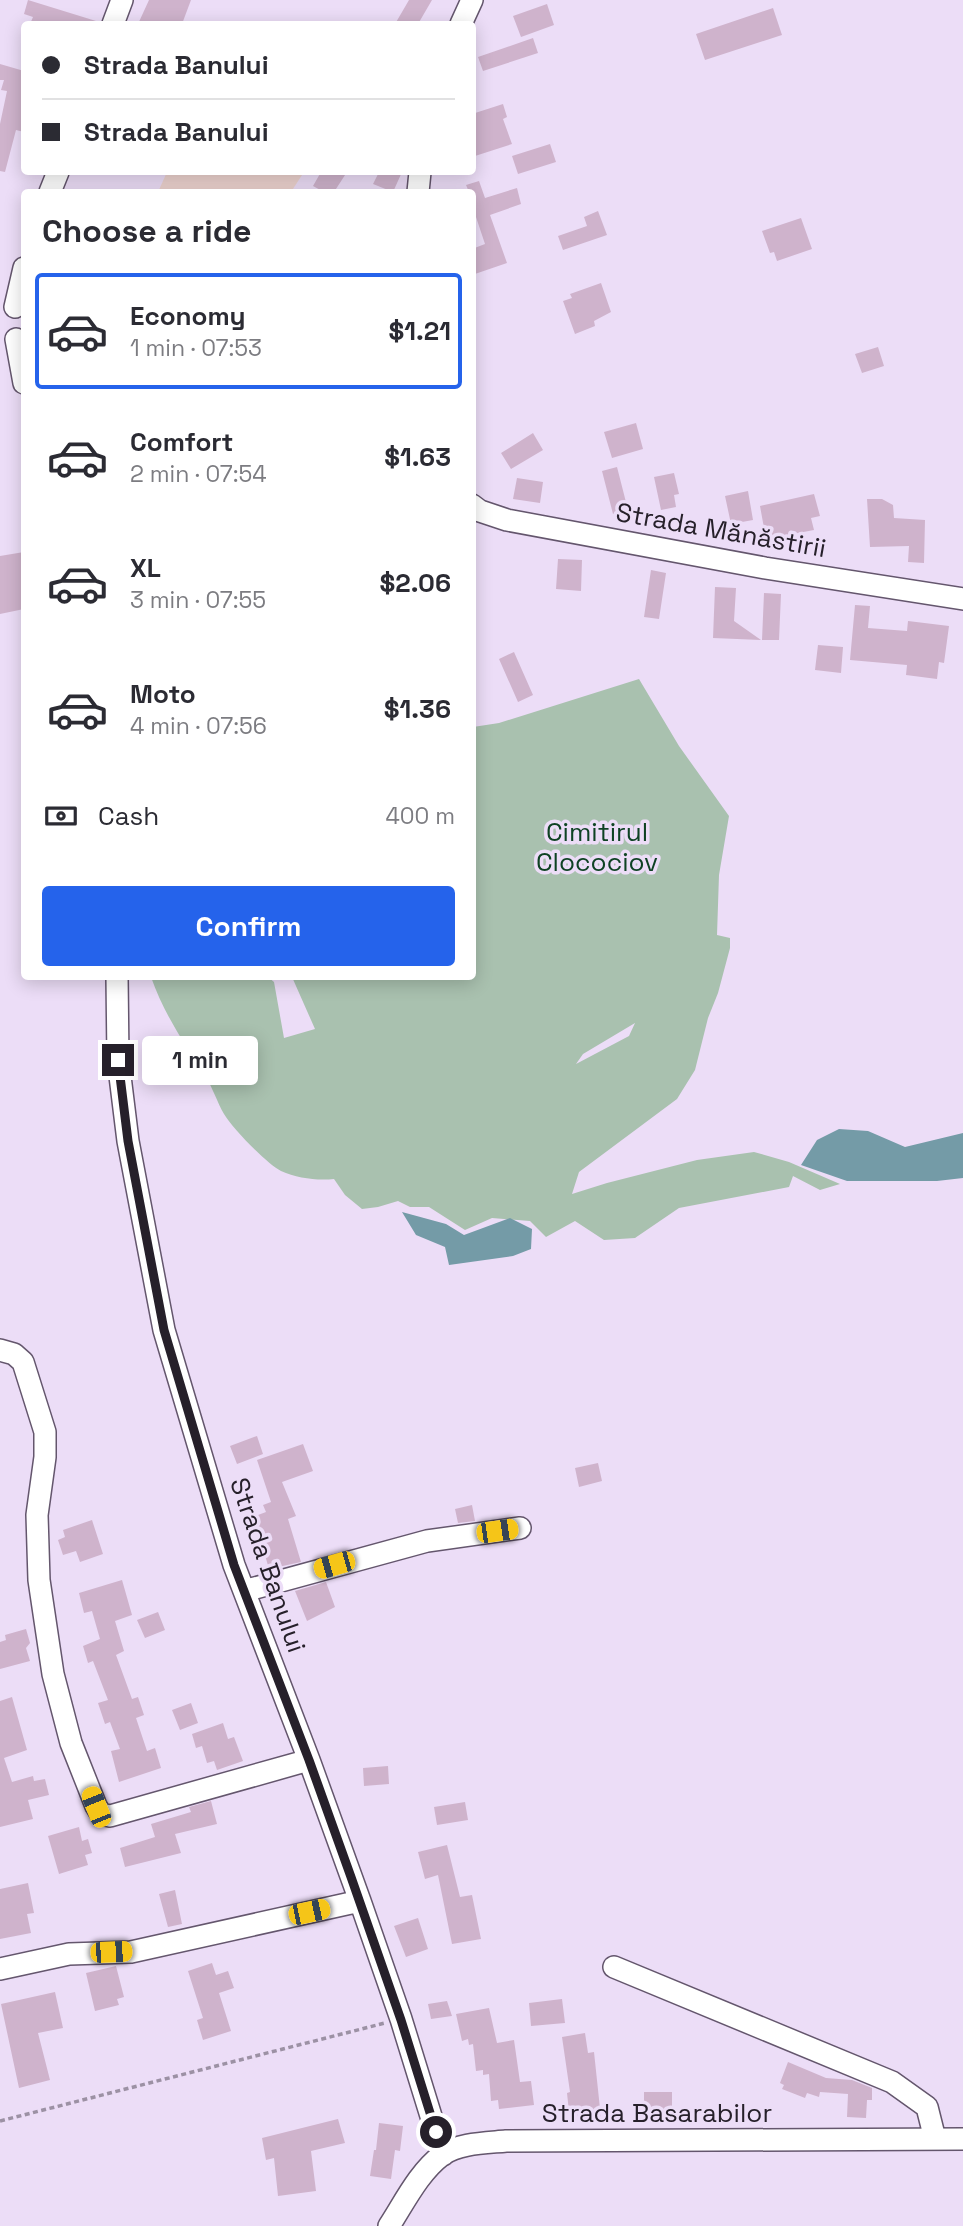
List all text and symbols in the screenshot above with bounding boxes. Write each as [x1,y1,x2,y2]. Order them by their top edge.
text: Strada Banului [84,48,269,82]
text: Strada Banului [84,115,269,149]
text: Choose a ride [42,211,252,251]
text: Economy [130,299,246,333]
icon: car [46,300,109,363]
text: $1.21 [389,314,451,348]
text: 1 min · 07:53 [130,333,262,363]
text: Comfort [130,425,233,459]
icon: car [46,426,109,489]
text: $1.63 [384,440,451,474]
text: 2 min · 07:54 [130,459,267,489]
street label: Strada Mănăstirii [613,495,829,565]
text: XL [130,551,161,585]
icon: car [46,552,109,615]
text: $2.06 [379,566,451,600]
text: 3 min · 07:55 [130,585,266,615]
text: Moto [130,677,196,711]
icon: car [46,678,109,741]
text: $1.36 [384,692,451,726]
text: 4 min · 07:56 [130,711,267,741]
icon: cash [42,797,80,835]
text: Cash [98,799,159,833]
text: 400 m [385,801,455,831]
park label: Cimitirul Clocociov [536,815,658,879]
button: Confirm [42,886,455,966]
callout: 1 min [142,1036,258,1084]
route end [102,1044,134,1076]
text: 1 min [172,1045,228,1075]
street label: Strada Banului [222,1473,314,1657]
car [475,1518,520,1544]
car [311,1549,358,1581]
car [79,1784,114,1830]
car [287,1897,332,1927]
car [90,1941,133,1963]
street label: Strada Basarabilor [542,2096,772,2130]
route start [420,2116,452,2148]

